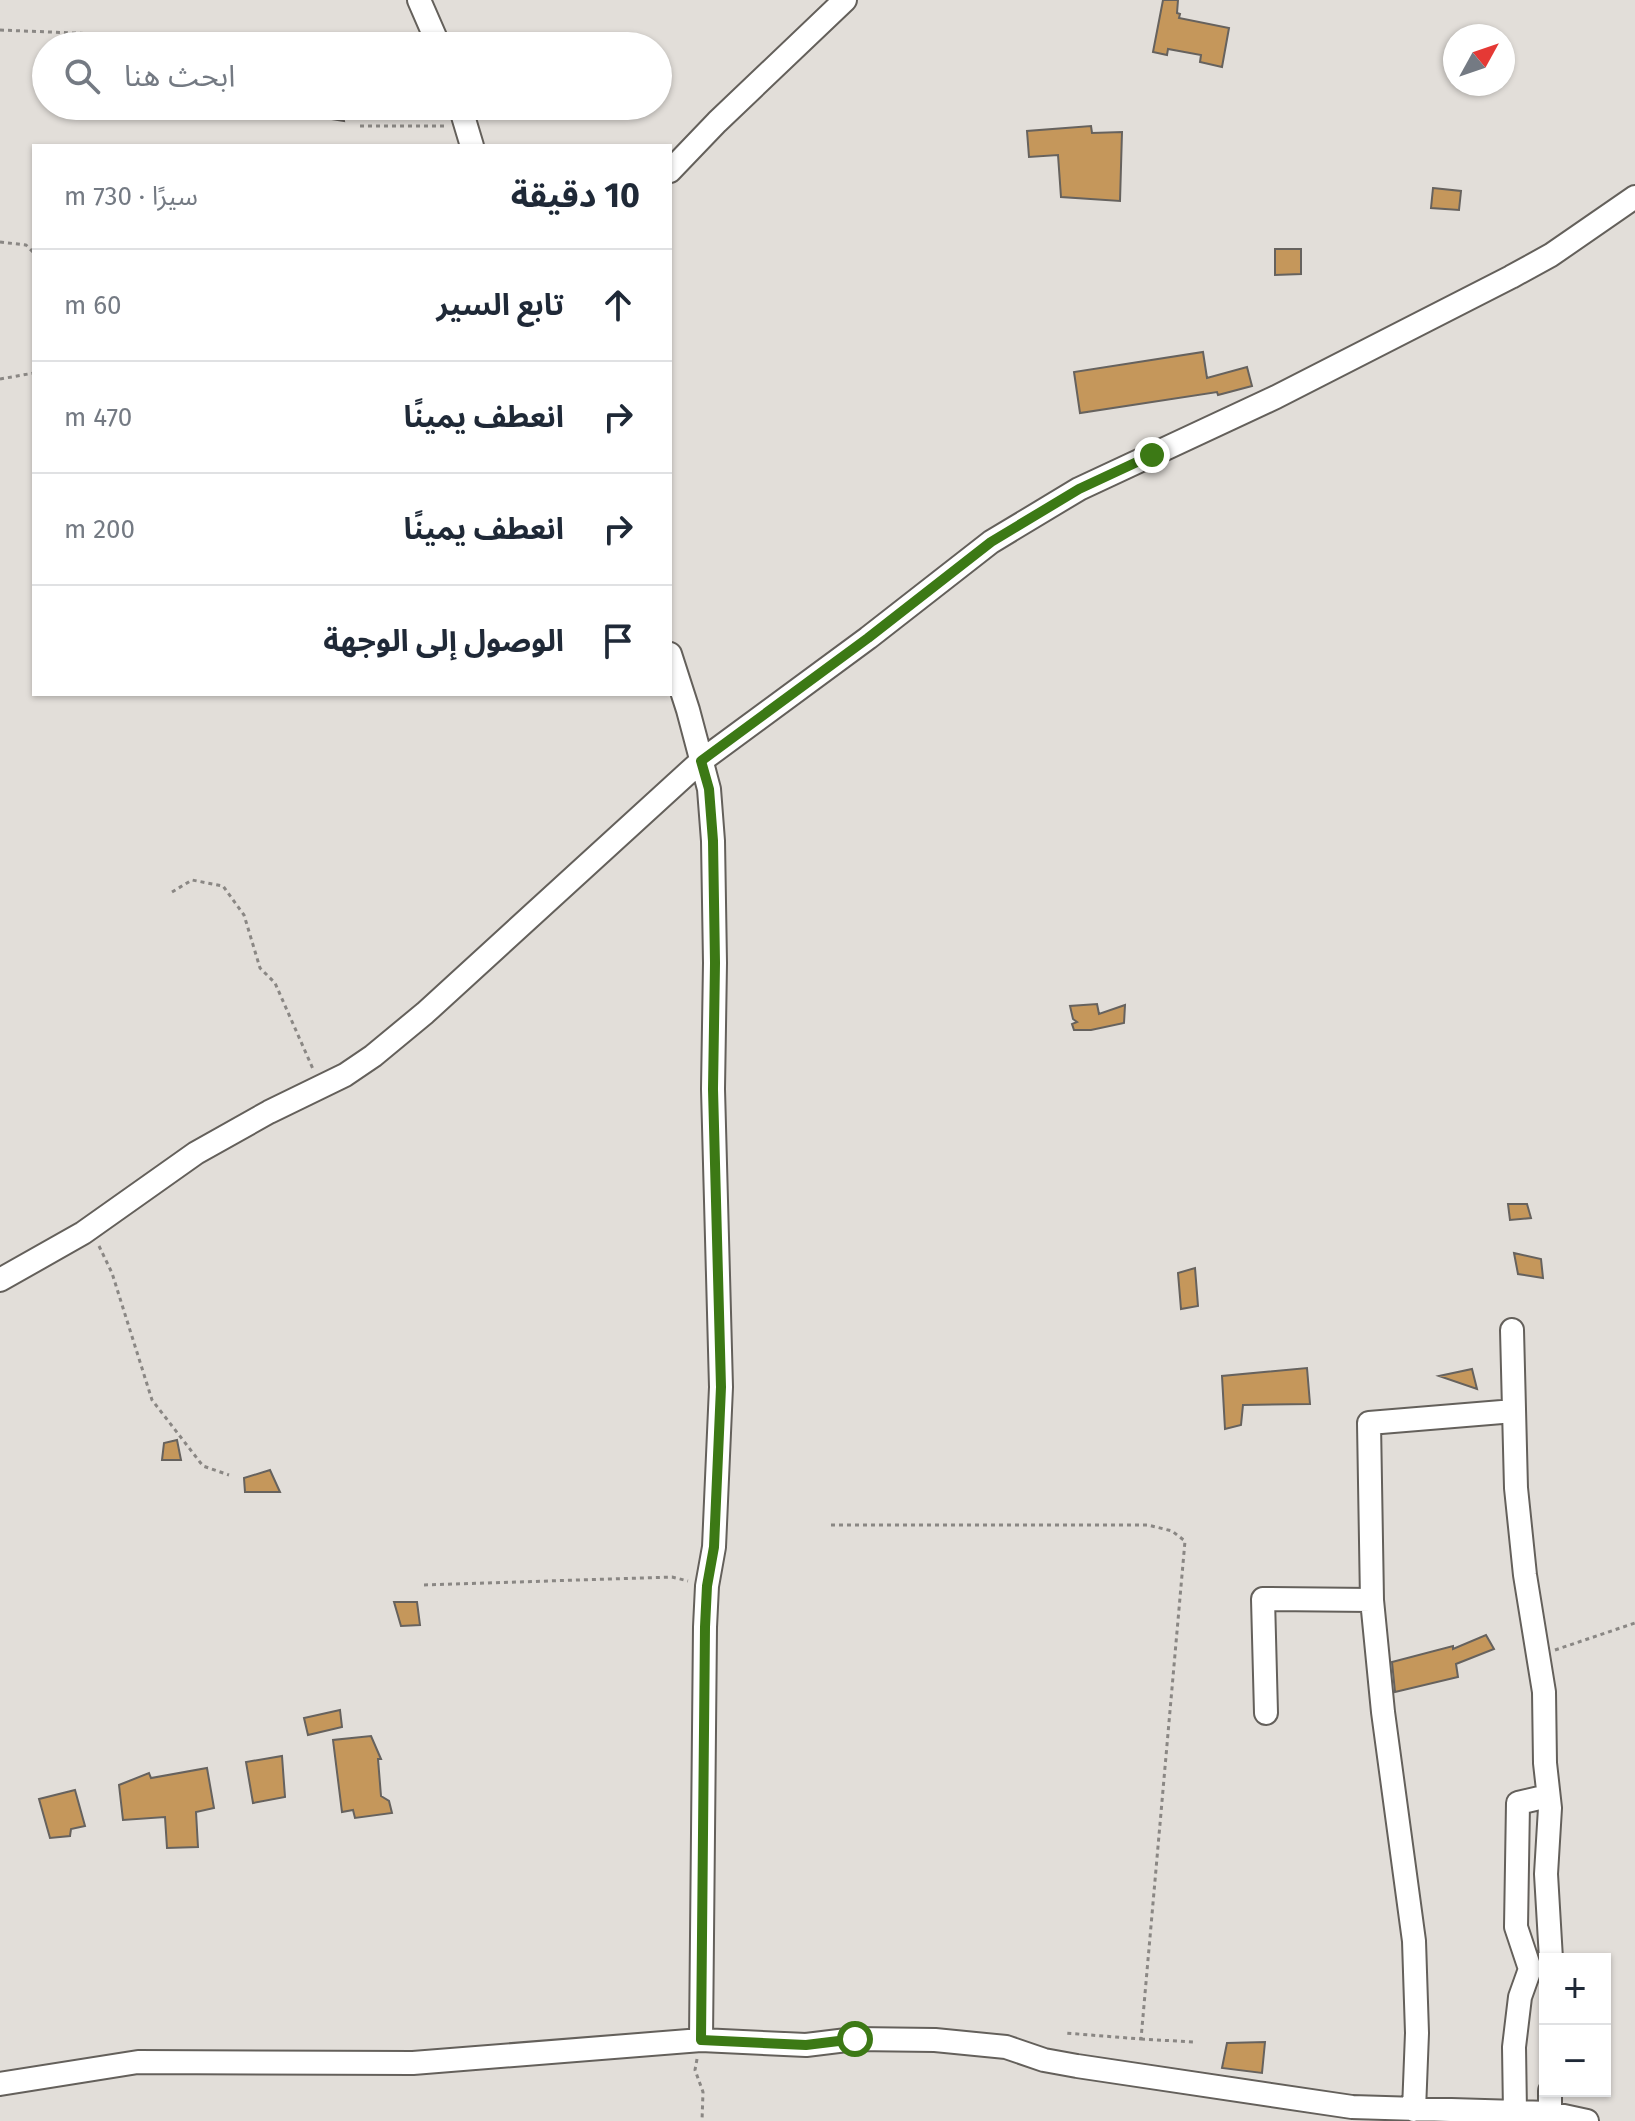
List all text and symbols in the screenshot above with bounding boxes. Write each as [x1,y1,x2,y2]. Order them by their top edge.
north arrow [1443,24,1515,96]
search box [32,32,672,120]
icon: search [60,54,104,98]
text: ابحث هنا [124,58,235,94]
text: 10 دقيقة [511,175,640,216]
text: سيرًا · 730 m [64,181,198,212]
icon: ahead [596,283,640,327]
text: تابع السير [437,287,564,323]
text: 60 m [64,290,122,321]
icon: right [596,395,640,439]
text: انعطف يمينًا [404,399,564,435]
text: 470 m [64,402,132,433]
route end [1134,437,1170,473]
icon: right [596,507,640,551]
text: انعطف يمينًا [404,511,564,547]
text: 200 m [64,514,135,545]
icon: arrive [596,619,640,663]
text: الوصول إلى الوجهة [323,623,564,659]
map controls [1539,1953,1611,2097]
button: + [1539,1953,1611,2025]
route start [837,2021,873,2057]
button: − [1539,2025,1611,2097]

